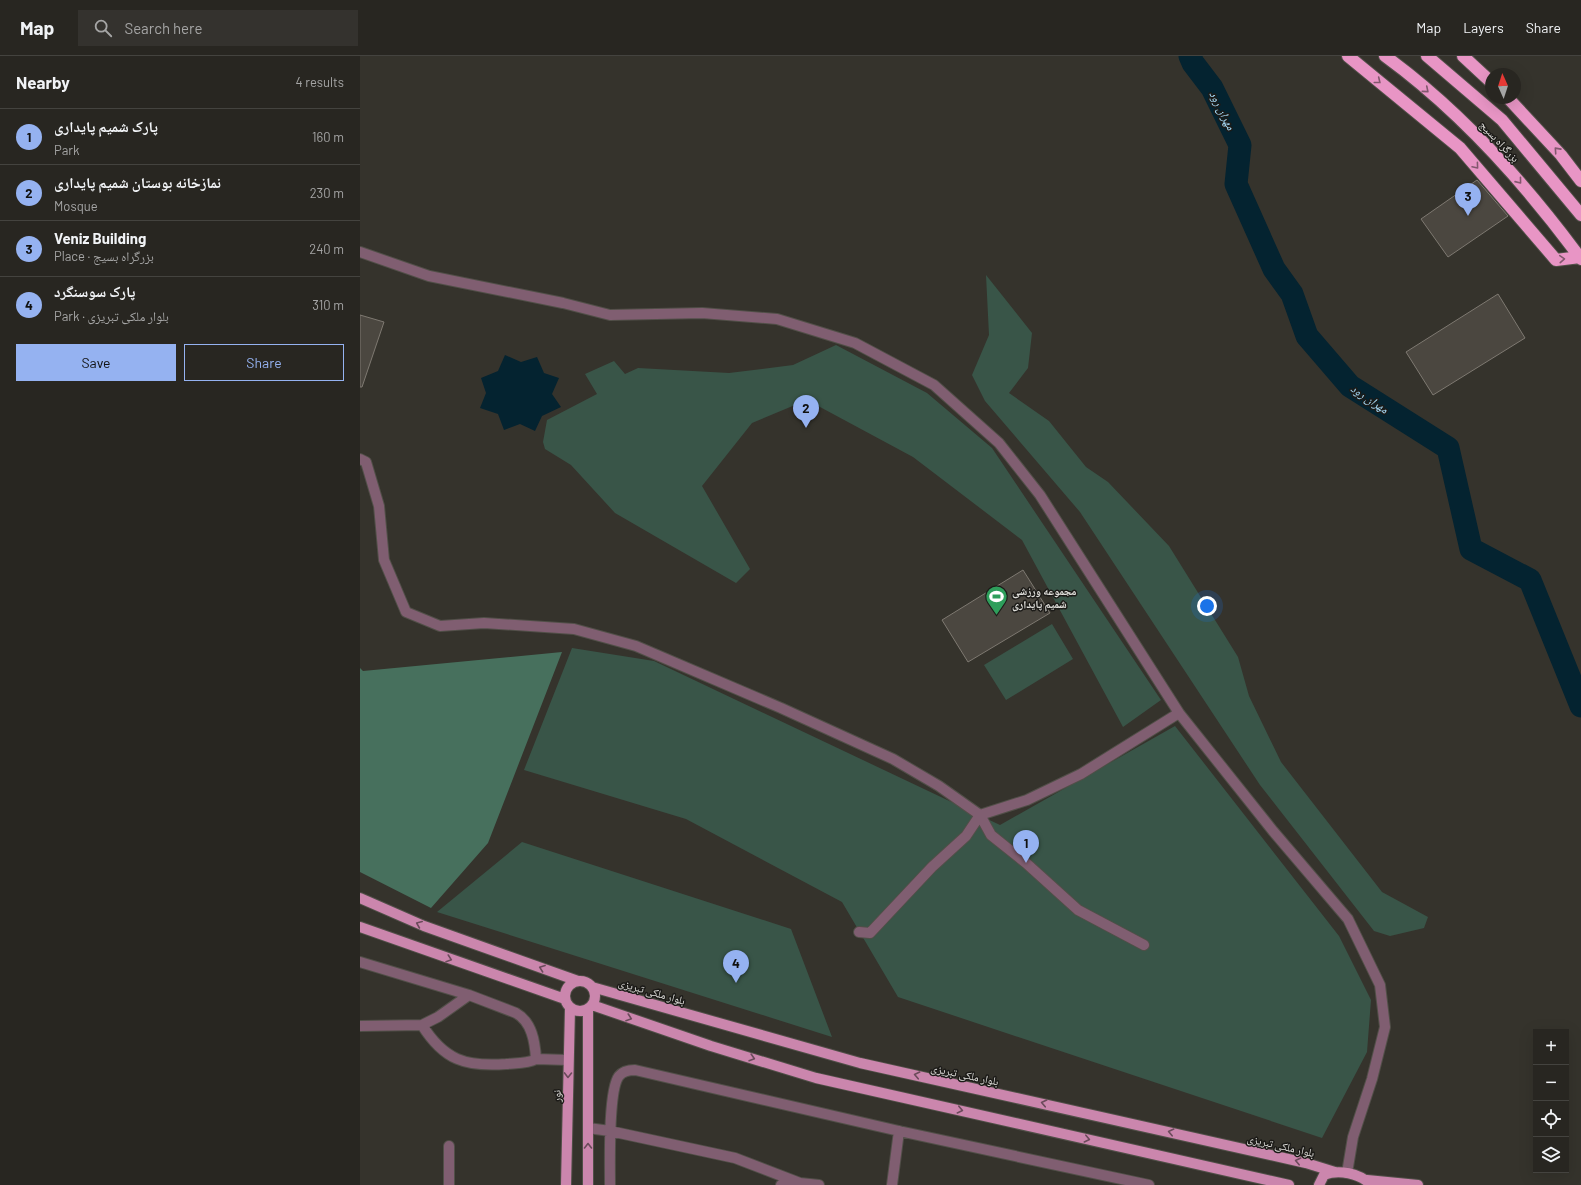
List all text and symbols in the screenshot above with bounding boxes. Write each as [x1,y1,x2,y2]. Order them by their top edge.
search box [78,10,358,46]
text: Map [20,16,54,39]
icon: search [92,17,114,39]
text: Search here [124,19,202,37]
text: Map [1416,19,1441,36]
text: Layers [1463,19,1504,36]
text: Share [1526,19,1561,36]
north arrow [1485,68,1521,104]
text: Nearby [16,72,70,92]
text: 4 results [296,74,344,90]
one-way arrow [1373,76,1380,83]
one-way arrow [1421,85,1429,92]
water label: مهران رود [1205,88,1239,133]
text: پارک شمیم پایداری [54,117,158,135]
street label: بزرگراه بسیج [1477,118,1522,165]
text: 1 [27,129,31,145]
text: 160 m [312,129,344,145]
text: Park [54,142,80,158]
one-way arrow [1554,147,1561,155]
one-way arrow [1471,161,1478,169]
text: نمازخانه بوستان شمیم پایداری [54,173,221,191]
one-way arrow [1514,176,1521,183]
pin: 3 [1455,183,1481,216]
text: 2 [25,185,33,201]
text: 230 m [310,185,344,201]
text: Mosque [54,198,98,214]
text: Veniz Building [54,229,146,247]
text: 3 [25,241,33,257]
text: 240 m [309,241,344,257]
text: Place · بزرگراه بسیج [54,248,154,264]
one-way arrow [1559,255,1565,264]
text: پارک سوسنگرد [54,282,135,300]
text: 4 [25,297,33,313]
text: 310 m [312,297,344,313]
text: Park · بلوار ملکى تبریزى [54,308,169,324]
button: Save [16,344,176,381]
button: Share [184,344,344,381]
water label: مهران رود [1347,380,1392,418]
pin: 2 [793,395,819,428]
sports icon: مجموعه ورزشی شمیم پایداری [983,583,1009,616]
place label: مجموعه ورزشی شمیم پایداری [1012,584,1076,612]
your location [1197,596,1217,616]
pin: 1 [1013,830,1039,863]
one-way arrow [416,920,423,928]
pin: 4 [723,950,749,983]
one-way arrow [446,954,453,962]
one-way arrow [538,964,545,972]
street label: بلوار ملکى تبریزى [617,975,687,1008]
one-way arrow [625,1013,632,1022]
map controls [1533,1029,1569,1173]
button: + [1533,1029,1569,1065]
one-way arrow [749,1053,756,1062]
street label: بلوار ملکى تبریزى [930,1060,1000,1088]
button: − [1533,1065,1569,1101]
one-way arrow [564,1072,572,1078]
one-way arrow [914,1072,921,1080]
street label: نور [549,1090,563,1103]
one-way arrow [1041,1100,1048,1108]
button: locate [1533,1101,1569,1137]
one-way arrow [957,1106,963,1114]
one-way arrow [1168,1128,1174,1136]
street label: بلوار ملکى تبریزى [1246,1131,1316,1160]
one-way arrow [1083,1135,1090,1143]
button: layers [1533,1137,1569,1173]
one-way arrow [584,1143,592,1149]
one-way arrow [1295,1157,1301,1165]

